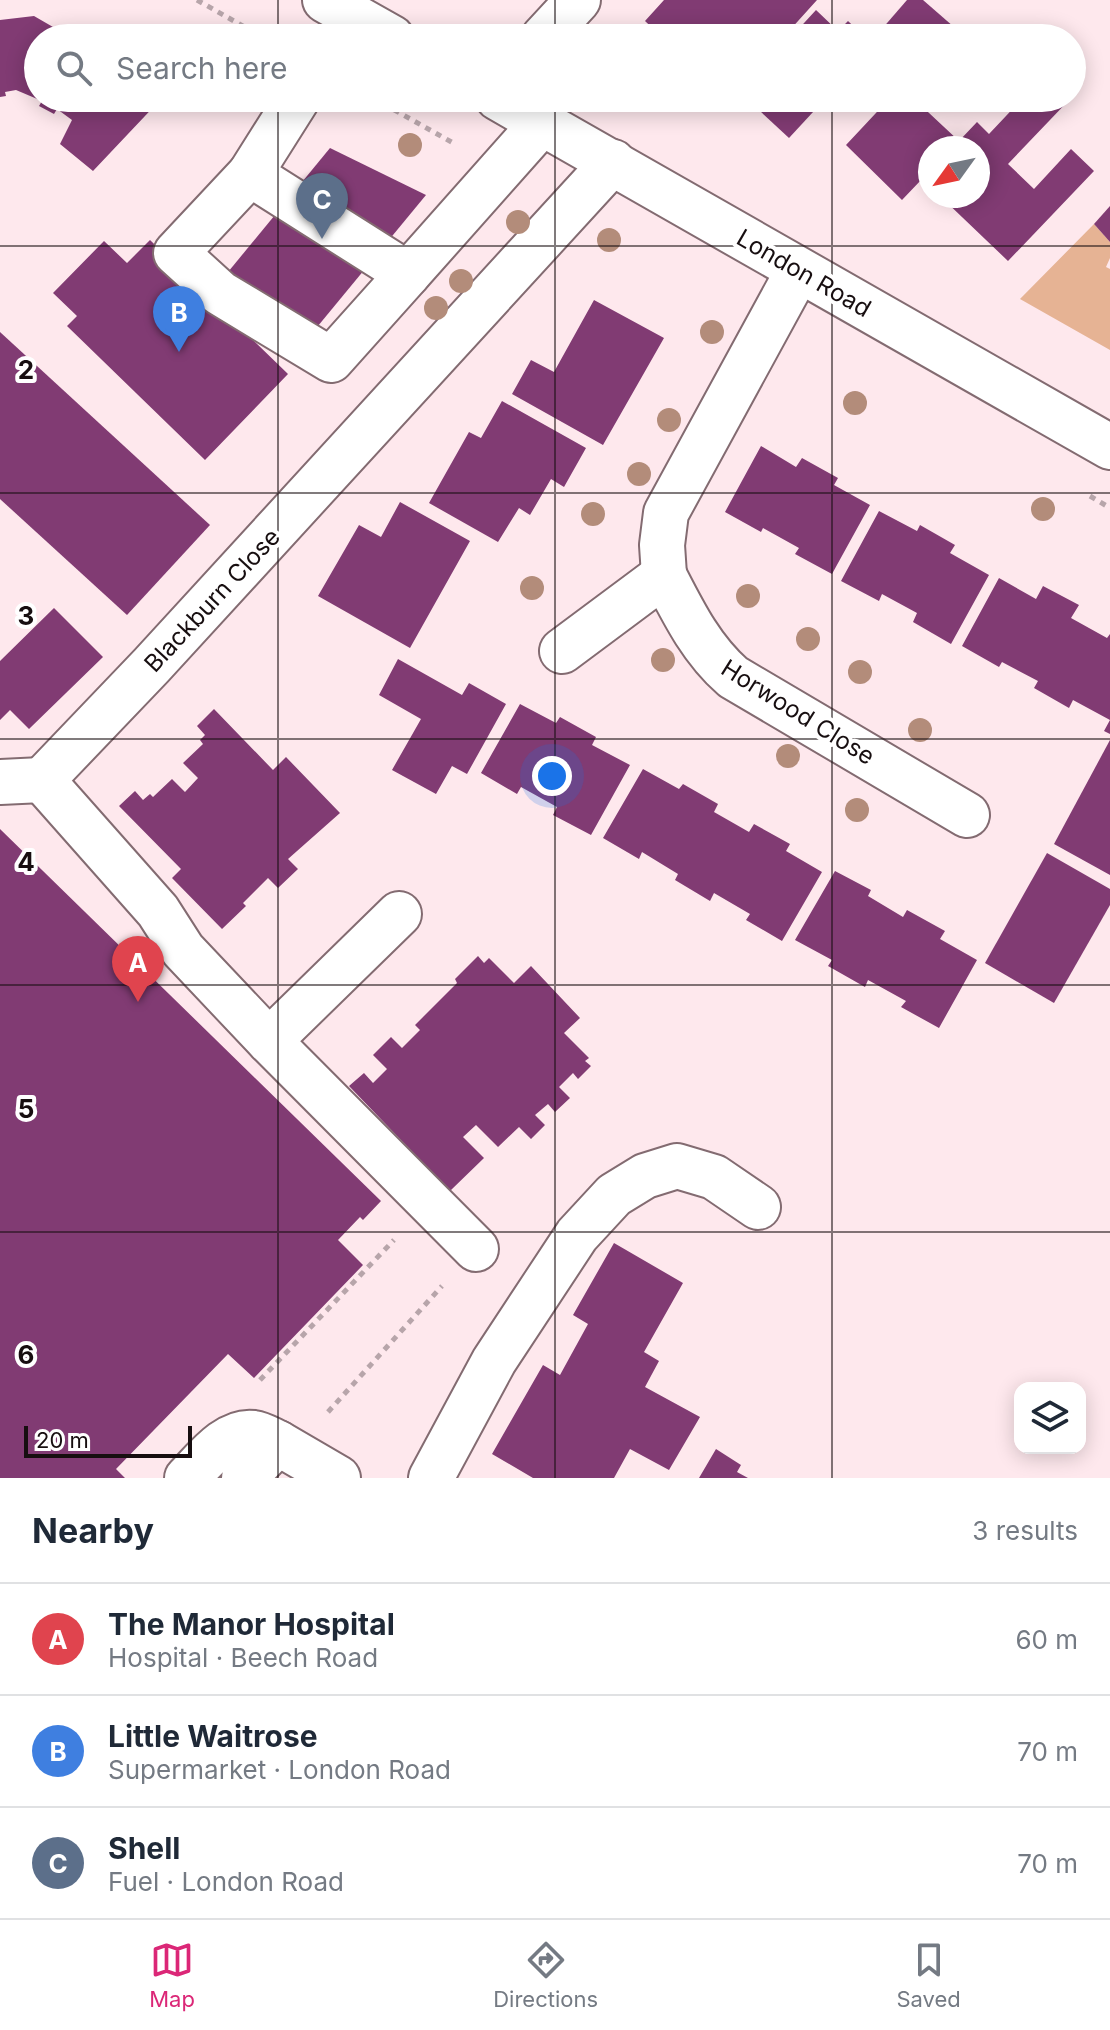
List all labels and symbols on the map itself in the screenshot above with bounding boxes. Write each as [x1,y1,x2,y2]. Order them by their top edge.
north arrow [918,136,990,208]
pin: C [296,173,348,239]
street label: London Road [732,223,876,323]
pin: B [153,286,205,352]
text: 2 [18,354,34,385]
street label: Blackburn Close [138,522,286,678]
text: 3 [18,600,34,631]
street label: Horwood Close [716,653,880,771]
your location [532,756,572,796]
text: 4 [17,846,35,877]
pin: A [112,936,164,1002]
text: 5 [18,1093,34,1124]
text: 6 [18,1339,34,1370]
scale bar [24,1422,192,1458]

